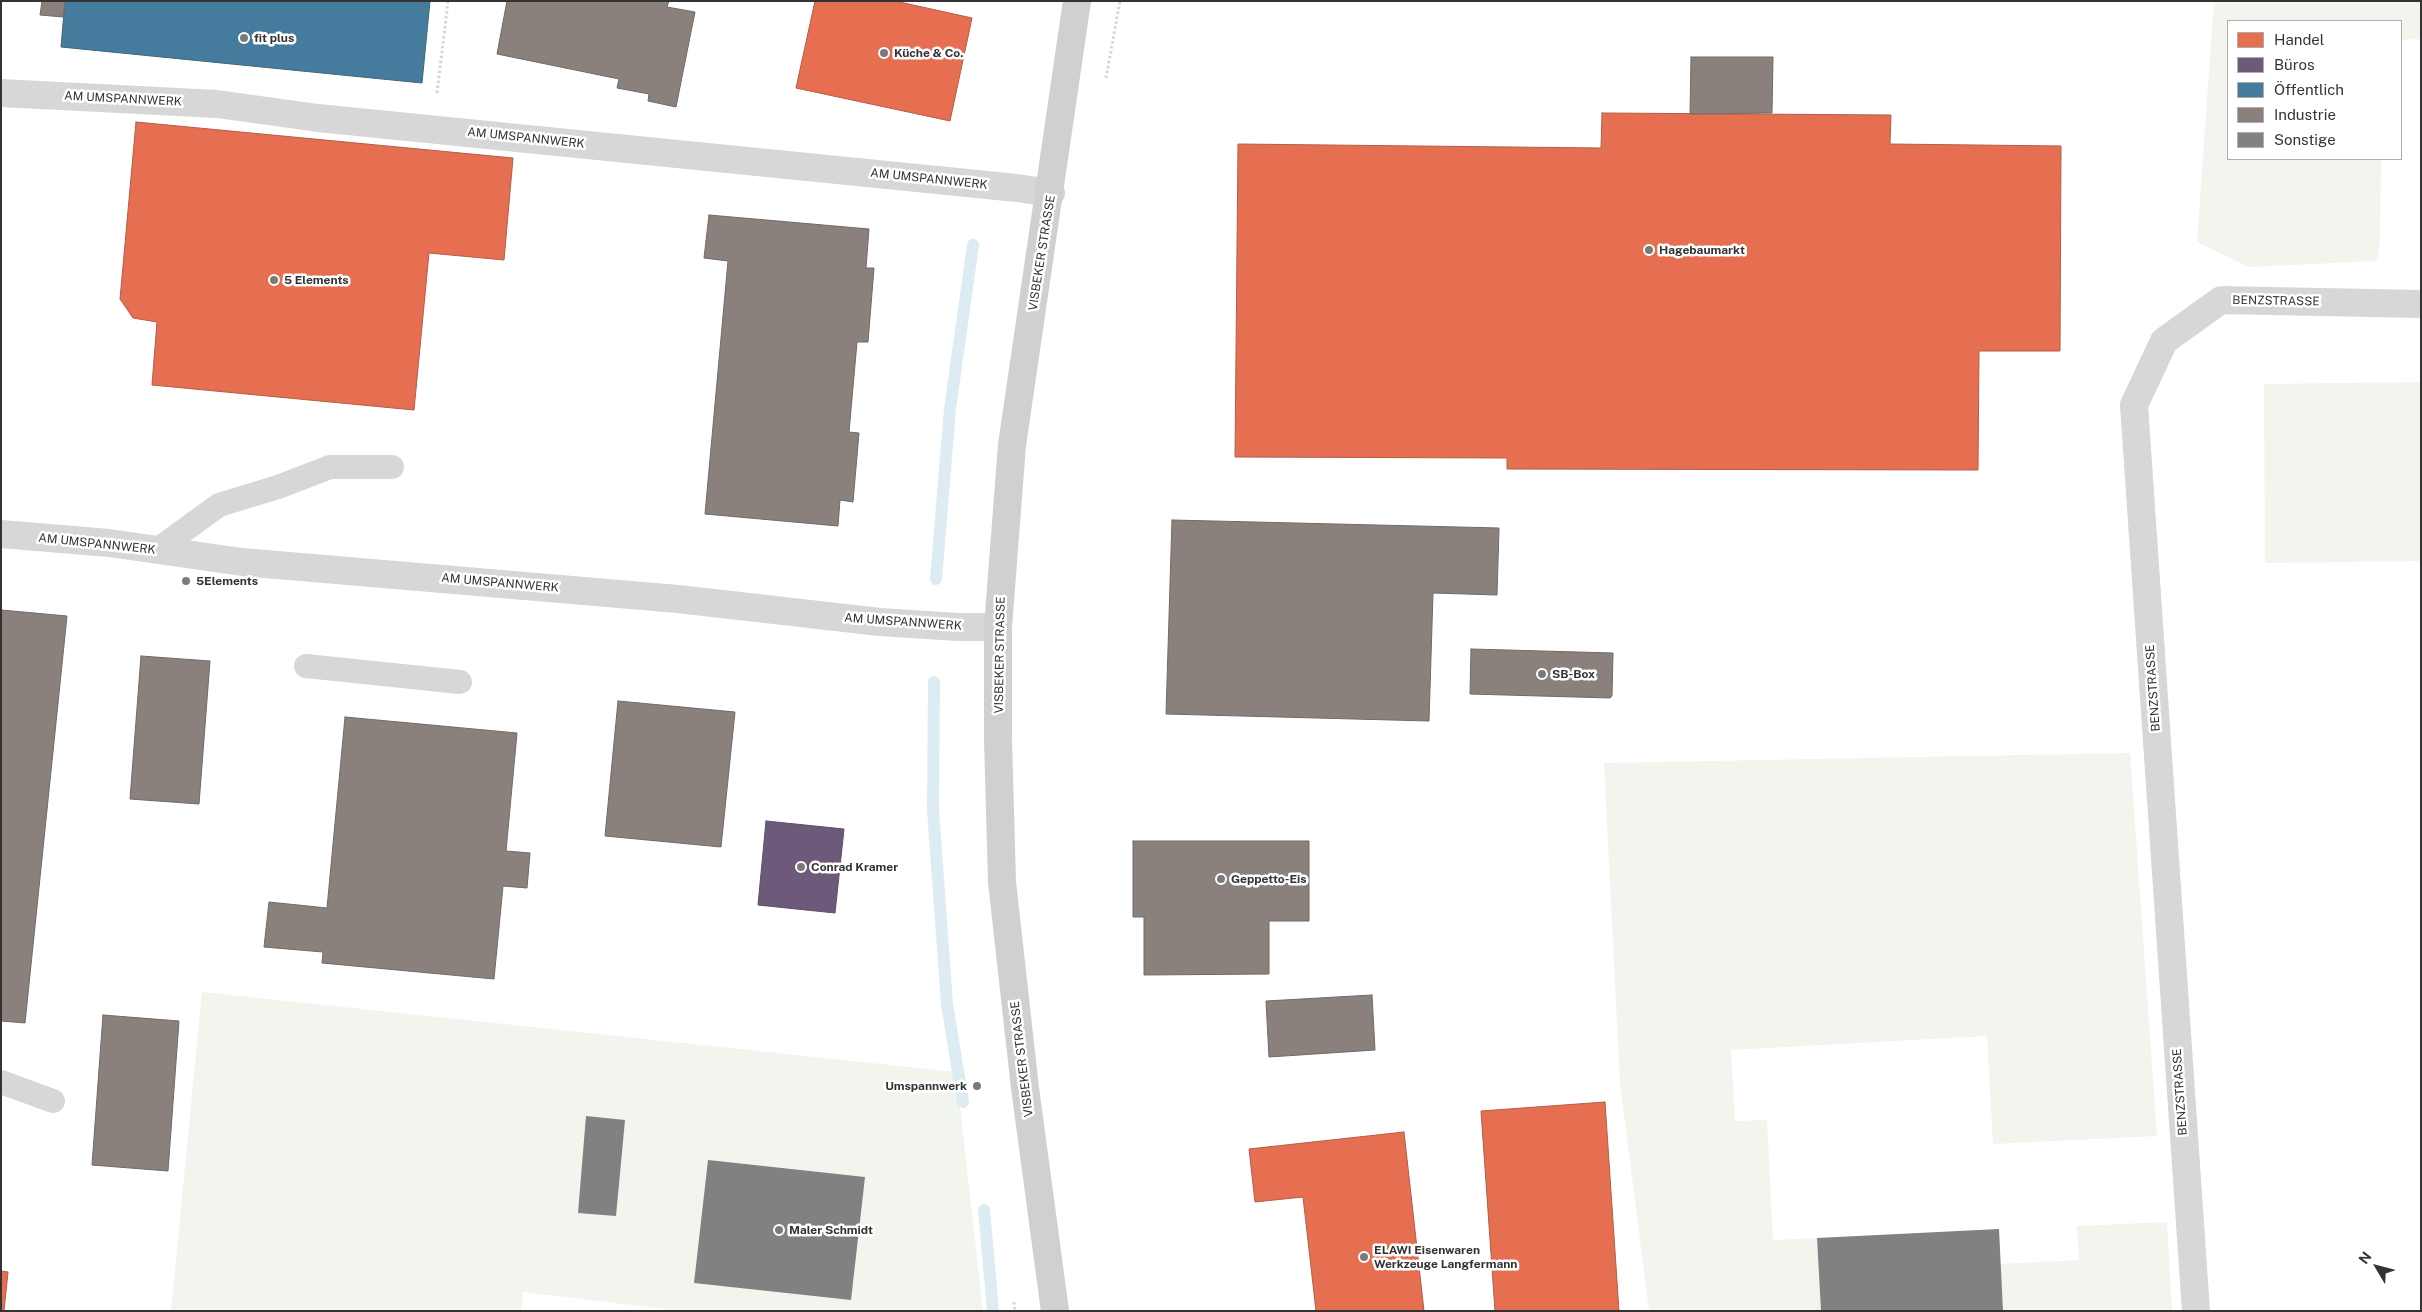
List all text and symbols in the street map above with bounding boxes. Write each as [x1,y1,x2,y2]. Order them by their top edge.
legend [2227,20,2402,160]
place label: fit plus [254,31,294,45]
text: Handel [2274,31,2324,48]
marker: fit plus [238,32,250,44]
place label: Küche & Co. [894,46,963,60]
marker: Küche & Co. [878,47,890,59]
text: Büros [2274,56,2315,73]
text: Öffentlich [2274,81,2344,98]
street label: AM UMSPANNWERK [64,89,182,109]
text: Industrie [2274,106,2336,123]
street label: AM UMSPANNWERK [467,125,585,151]
text: Sonstige [2274,131,2336,148]
street label: AM UMSPANNWERK [870,166,988,192]
street label: VISBEKER STRASSE [1026,194,1058,312]
place label: Hagebaumarkt [1659,243,1745,257]
marker: Hagebaumarkt [1643,244,1655,256]
place label: 5 Elements [284,273,349,287]
marker: 5 Elements [268,274,280,286]
street label: BENZSTRASSE [2232,293,2320,309]
street label: AM UMSPANNWERK [38,531,156,557]
street label: AM UMSPANNWERK [441,571,559,595]
place label: 5Elements [196,574,258,588]
marker: 5Elements [180,575,192,587]
street label: VISBEKER STRASSE [992,596,1008,714]
street label: AM UMSPANNWERK [844,611,962,633]
street label: BENZSTRASSE [2143,644,2163,732]
place label: SB-Box [1552,667,1595,681]
marker: SB-Box [1536,668,1548,680]
place label: Conrad Kramer [811,860,898,874]
marker: Conrad Kramer [795,861,807,873]
place label: Geppetto-Eis [1231,872,1307,886]
marker: Geppetto-Eis [1215,873,1227,885]
street label: VISBEKER STRASSE [1008,1000,1036,1118]
street label: BENZSTRASSE [2170,1048,2190,1136]
place label: Umspannwerk [885,1079,967,1093]
marker: Umspannwerk [971,1080,983,1092]
place label: Maler Schmidt [789,1223,873,1237]
marker: Maler Schmidt [773,1224,785,1236]
north arrow [2352,1242,2402,1292]
place label: ELAWI Eisenwaren Werkzeuge Langfermann [1374,1243,1517,1271]
text: N [2355,1249,2375,1267]
marker: ELAWI Eisenwaren Werkzeuge Langfermann [1358,1251,1370,1263]

